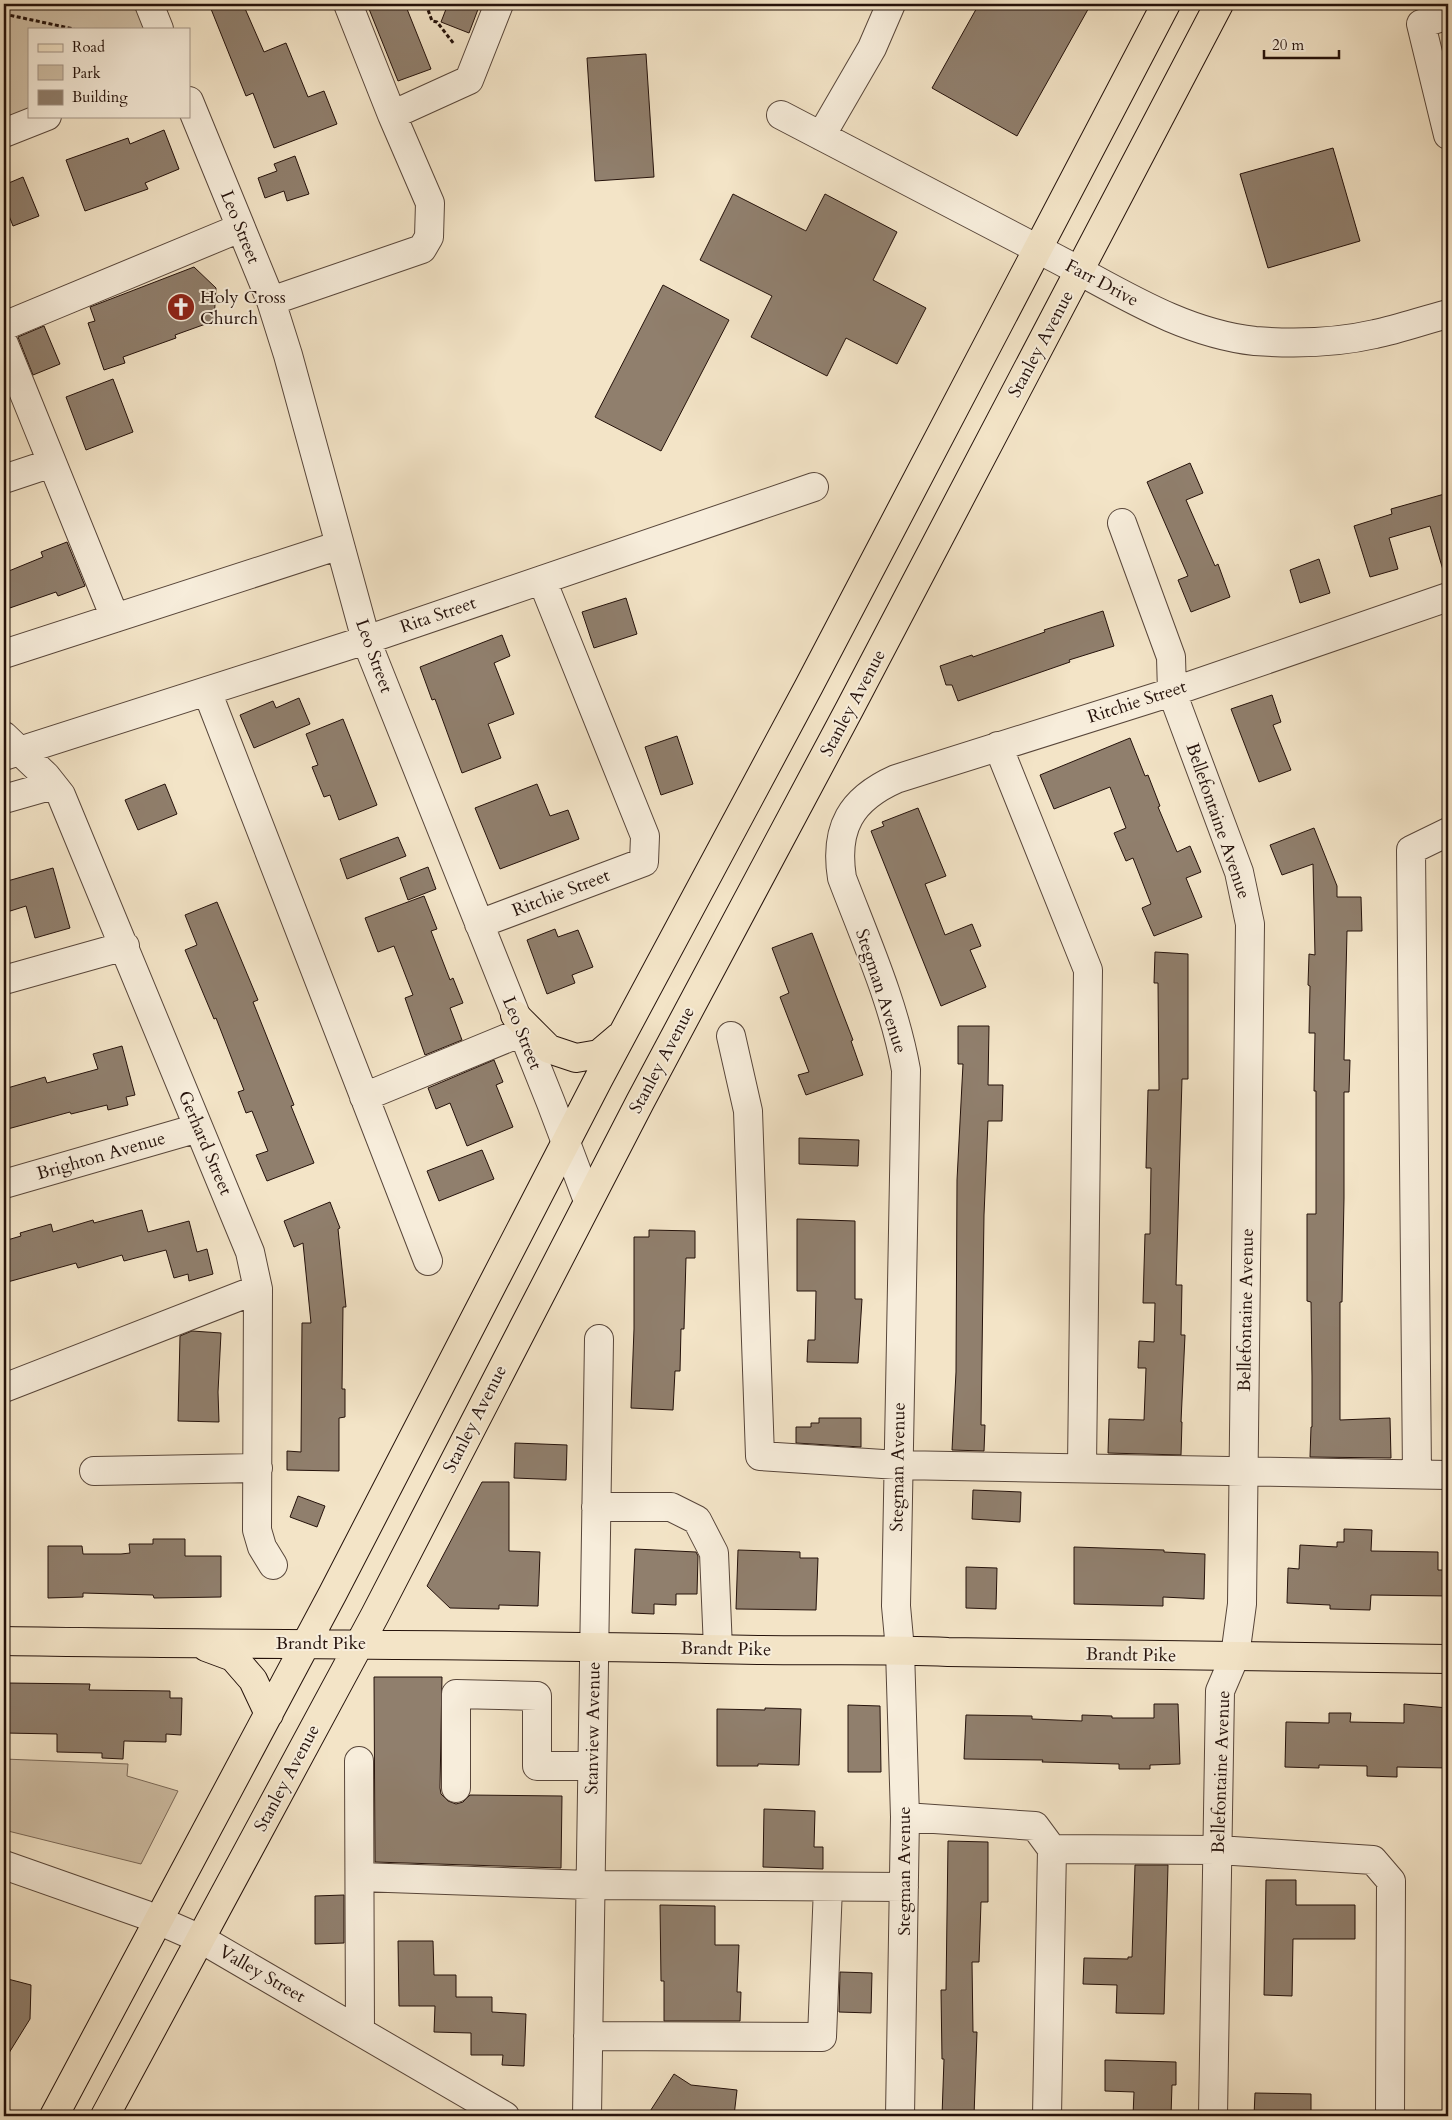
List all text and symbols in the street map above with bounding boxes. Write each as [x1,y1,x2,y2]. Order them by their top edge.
legend [28,28,190,118]
scale bar [1264,28,1340,60]
text: 20 m [1272,35,1304,55]
text: Road [72,37,105,57]
text: Park [72,63,101,83]
text: Building [72,87,128,107]
street label: Leo Street [214,187,266,268]
street label: Farr Drive [1061,253,1143,313]
place label: Holy Cross Church [200,285,286,331]
street label: Stanley Avenue [1002,286,1080,402]
church icon: Holy Cross Church [166,292,196,322]
street label: Rita Street [397,590,480,640]
street label: Leo Street [349,616,399,697]
street label: Stanley Avenue [814,645,892,761]
street label: Ritchie Street [1084,674,1190,730]
street label: Bellefontaine Avenue [1180,740,1256,902]
street label: Ritchie Street [509,863,614,923]
street label: Stegman Avenue [849,926,913,1056]
street label: Leo Street [496,993,548,1074]
street label: Stanley Avenue [623,1002,701,1118]
street label: Gerhard Street [172,1087,238,1199]
street label: Brighton Avenue [34,1126,168,1186]
street label: Bellefontaine Avenue [1232,1228,1260,1392]
street label: Stanley Avenue [437,1361,513,1477]
street label: Stegman Avenue [884,1402,912,1532]
street label: Brandt Pike [276,1631,366,1656]
street label: Brandt Pike [681,1636,771,1662]
street label: Brandt Pike [1086,1642,1176,1668]
street label: Stanview Avenue [579,1661,607,1795]
street label: Bellefontaine Avenue [1206,1690,1236,1854]
street label: Stanley Avenue [248,1720,326,1836]
street label: Stegman Avenue [892,1806,917,1936]
street label: Valley Street [214,1939,310,2009]

